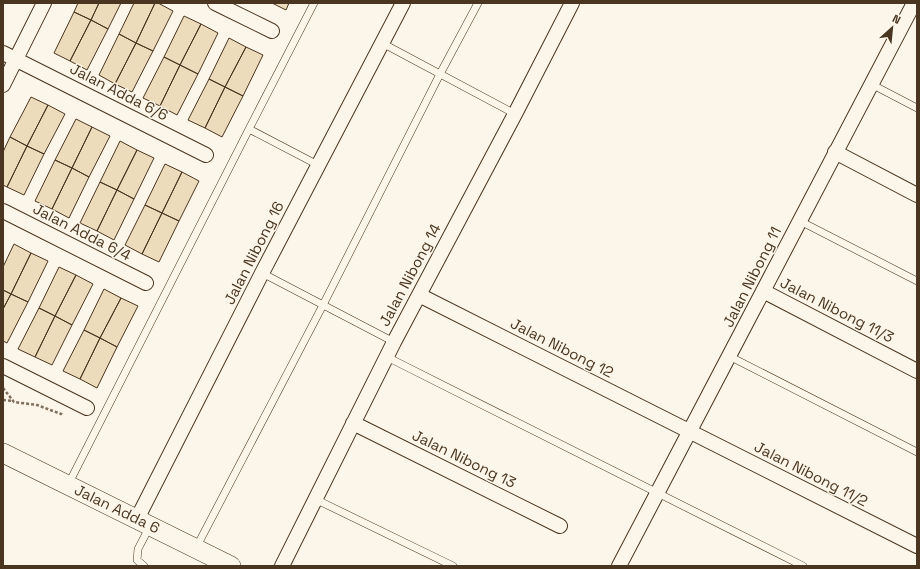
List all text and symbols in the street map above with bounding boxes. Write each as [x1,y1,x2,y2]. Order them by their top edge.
north arrow [872,8,912,48]
text: N [890,11,903,27]
street label: Jalan Adda 6/6 [67,59,171,124]
street label: Jalan Nibong 16 [219,198,288,308]
street label: Jalan Adda 6/4 [30,199,135,264]
street label: Jalan Nibong 14 [375,220,445,329]
street label: Jalan Nibong 11 [718,223,785,330]
street label: Jalan Nibong 11/3 [777,273,897,346]
street label: Jalan Nibong 12 [508,313,617,382]
street label: Jalan Nibong 13 [409,425,519,492]
street label: Jalan Nibong 11/2 [751,437,871,510]
street label: Jalan Adda 6 [71,480,163,537]

